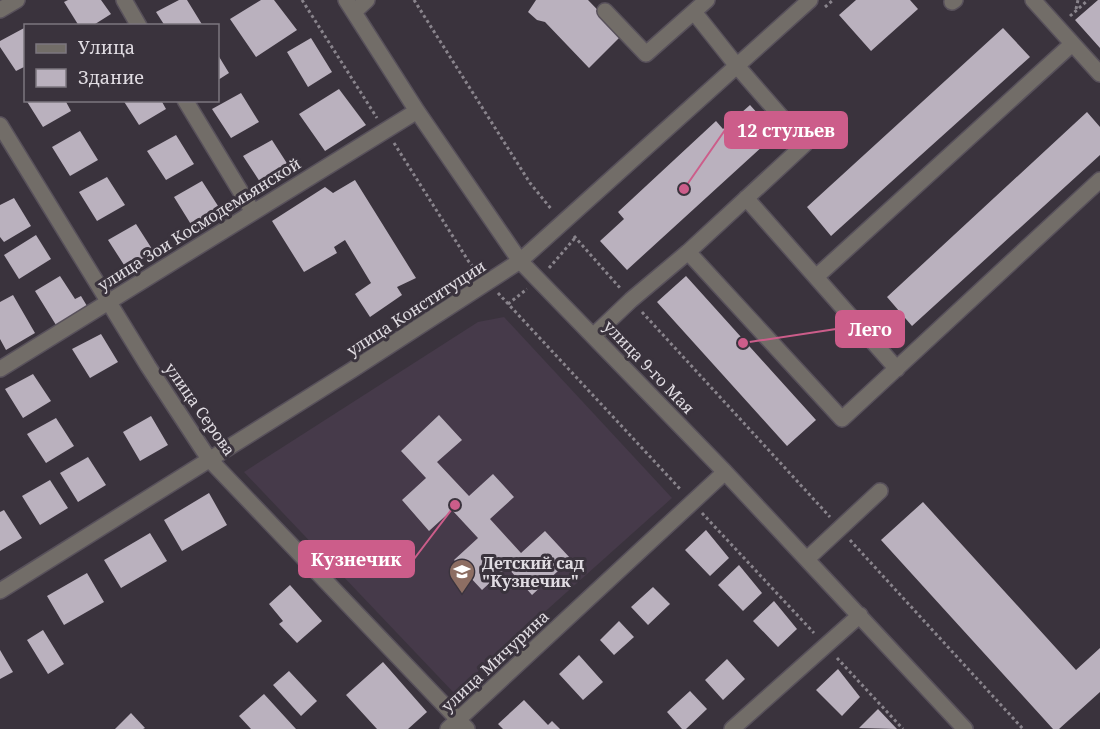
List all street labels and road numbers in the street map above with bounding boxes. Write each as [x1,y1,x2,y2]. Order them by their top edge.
street label: улица Зои Космодемьянской [93,152,305,296]
street label: улица Конституции [342,255,490,361]
street label: улица 9-го Мая [599,315,699,419]
street label: улица Серова [160,358,240,460]
street label: улица Мичурина [436,605,554,717]

